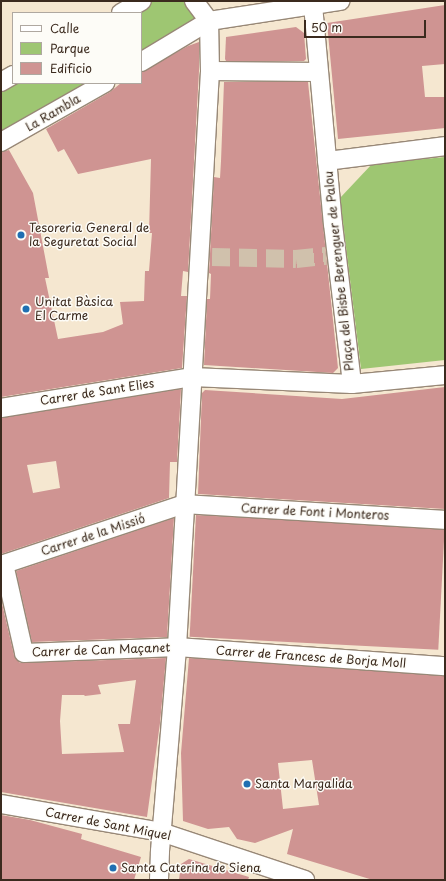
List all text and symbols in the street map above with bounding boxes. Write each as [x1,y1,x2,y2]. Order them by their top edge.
legend [12,12,142,84]
scale bar [306,12,428,38]
text: 50 m [311,18,342,36]
text: Calle [50,19,79,37]
text: Parque [50,39,90,57]
text: Edificio [50,59,92,77]
street label: La Rambla [23,91,83,135]
street label: Plaça del Bisbe Berenguer de Palou [321,168,357,374]
place label: Tesoreria General de la Seguretat Social [29,221,149,249]
marker: Tesoreria General de la Seguretat Social [16,230,26,240]
place label: Unitat Bàsica El Carme [35,295,115,323]
marker: Unitat Bàsica El Carme [20,303,32,315]
street label: Carrer de Sant Elies [39,376,155,408]
street label: Carrer de Font i Monteros [240,501,390,523]
street label: Carrer de la Missió [38,511,148,559]
street label: Carrer de Can Maçanet [31,640,171,660]
street label: Carrer de Francesc de Borja Moll [215,643,407,671]
place label: Santa Margalida [255,777,353,791]
marker: Santa Margalida [242,779,252,789]
street label: Carrer de Sant Miquel [43,805,173,843]
place label: Santa Caterina de Siena [121,861,262,875]
marker: Santa Caterina de Siena [108,863,118,873]

